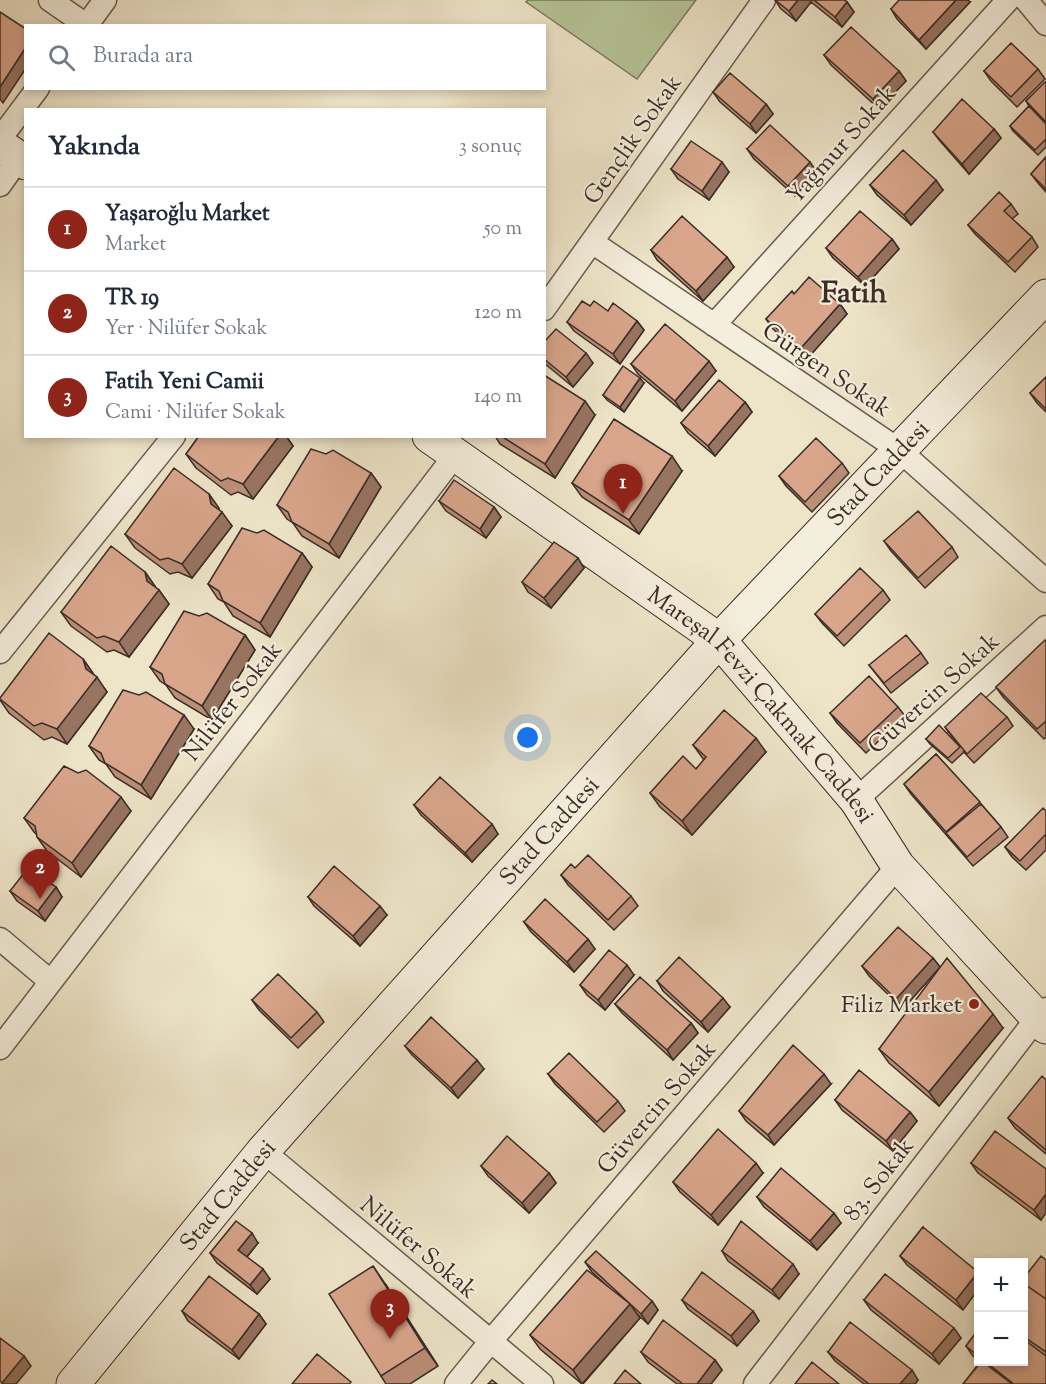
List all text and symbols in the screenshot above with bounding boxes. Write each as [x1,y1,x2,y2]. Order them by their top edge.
search box [24,24,546,90]
icon: search [45,41,78,74]
text: Burada ara [93,41,193,73]
street label: Gençlik Sokak [576,68,691,212]
street label: Yağmur Sokak [780,78,905,212]
text: Yakında [48,129,140,166]
text: 3 sonuç [459,133,522,162]
text: Yaşaroğlu Market [105,199,270,231]
text: 1 [64,215,71,244]
text: 50 m [484,215,522,244]
text: Market [105,231,166,260]
district label: Fatih [821,273,887,316]
text: TR 19 [105,283,159,315]
text: 2 [63,299,72,328]
text: 120 m [474,299,522,328]
text: Yer · Nilüfer Sokak [105,315,267,344]
street label: Gürgen Sokak [755,315,897,426]
text: Fatih Yeni Camii [105,367,264,399]
text: 3 [63,383,72,412]
text: 140 m [474,383,522,412]
text: Cami · Nilüfer Sokak [105,399,286,428]
street label: Stad Caddesi [820,413,938,535]
pin: 1 [604,464,642,514]
street label: Mareşal Fevzi Çakmak Caddesi [639,579,882,831]
street label: Güvercin Sokak [861,626,1008,763]
street label: Nilüfer Sokak [176,635,291,769]
your location [513,723,542,752]
street label: Stad Caddesi [492,770,608,894]
pin: 2 [20,850,60,899]
place label: Filiz Market [841,989,962,1023]
marker: Filiz Market [967,997,981,1011]
street label: Güvercin Sokak [590,1034,725,1182]
street label: 83. Sokak [836,1131,923,1229]
street label: Stad Caddesi [173,1132,285,1260]
street label: Nilüfer Sokak [352,1189,484,1308]
map controls [974,1258,1028,1366]
button: + [974,1258,1028,1312]
pin: 3 [370,1290,410,1339]
button: − [974,1312,1028,1366]

